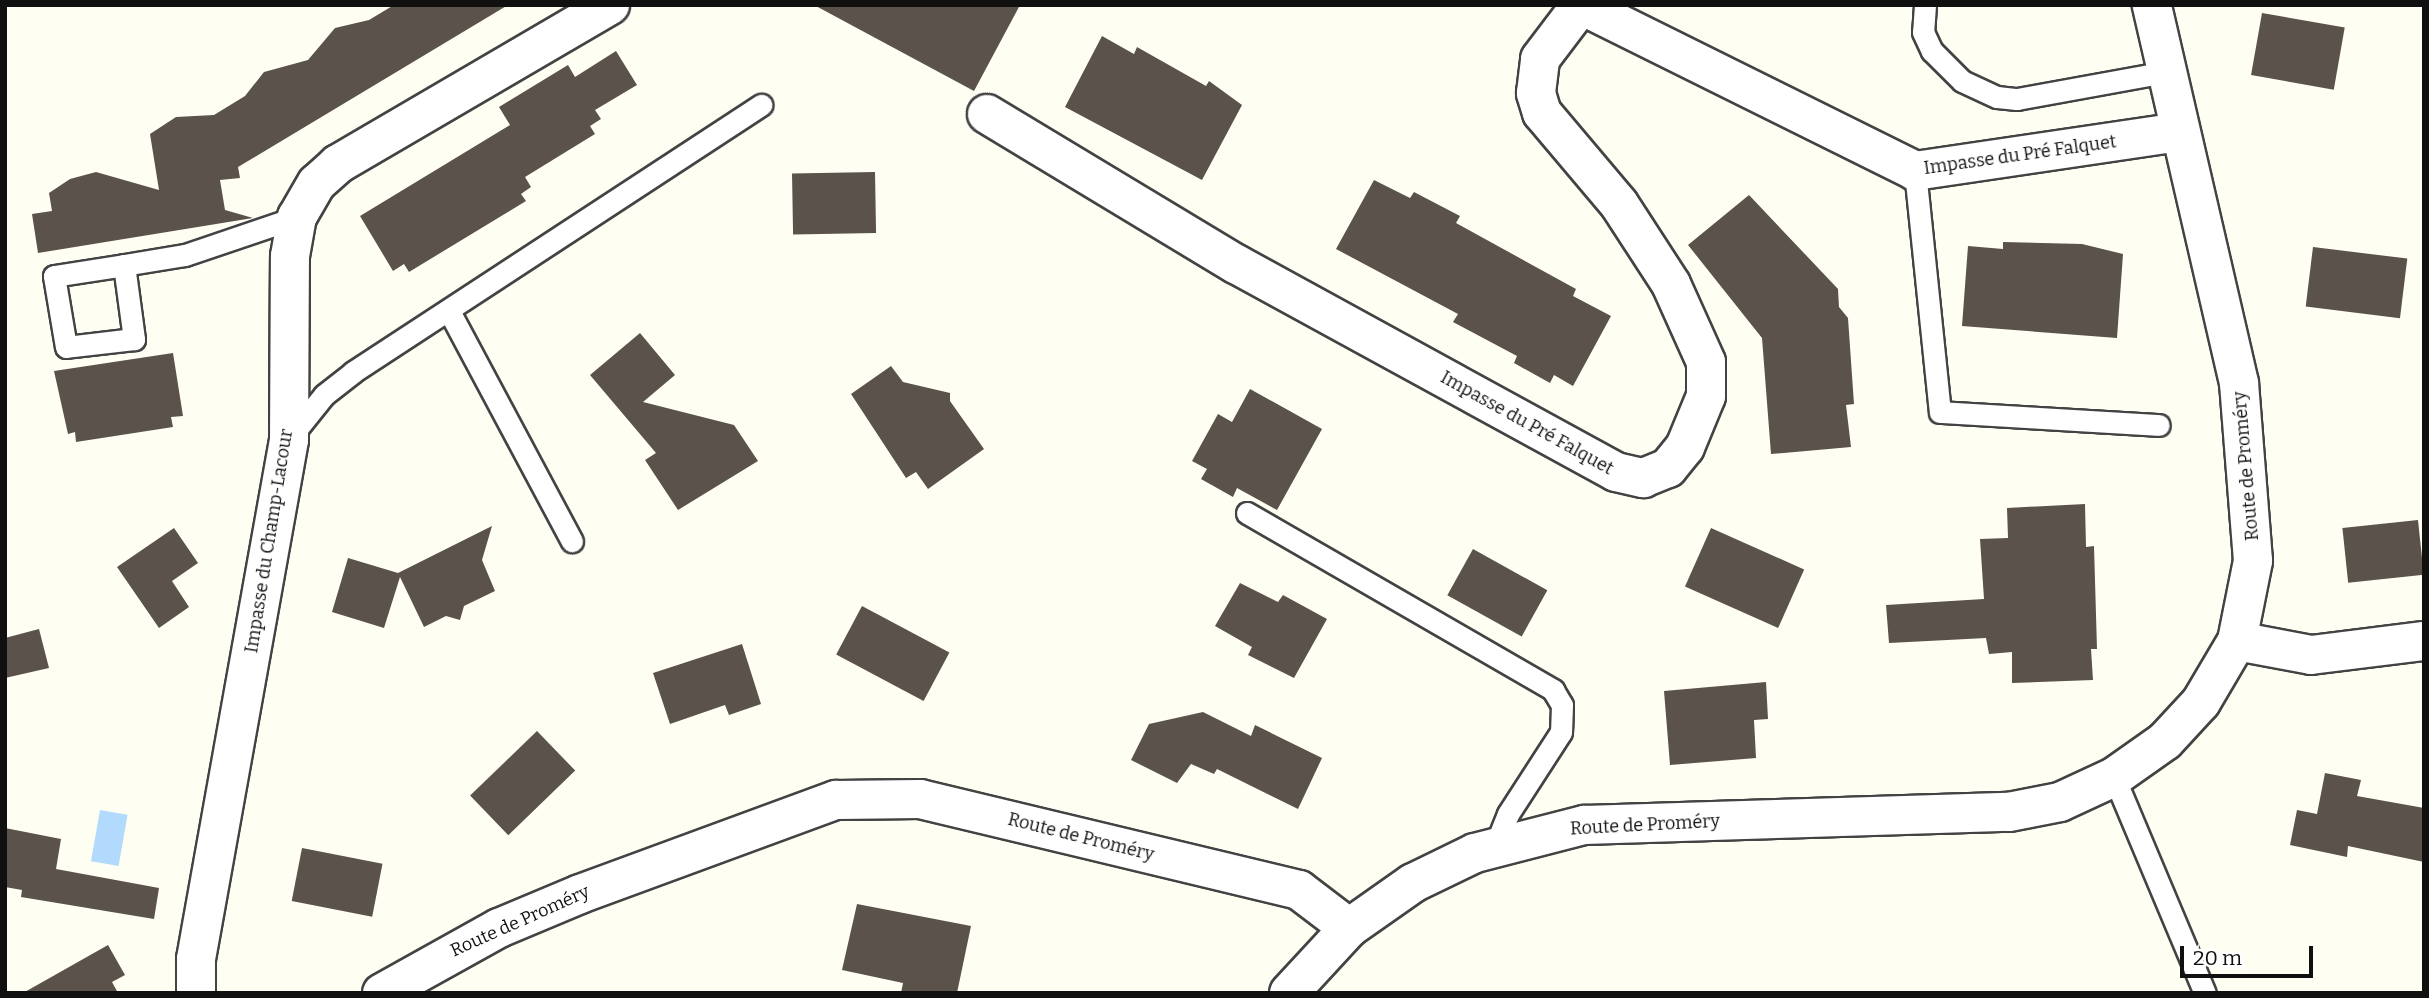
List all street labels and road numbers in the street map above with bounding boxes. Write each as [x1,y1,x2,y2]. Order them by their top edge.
street label: Impasse du Pré Falquet [1922,131,2118,179]
street label: Impasse du Pré Falquet [1437,366,1617,480]
street label: Route de Proméry [2229,390,2263,542]
street label: Impasse du Champ-Lacour [241,428,297,654]
street label: Route de Proméry [1006,808,1156,866]
street label: Route de Proméry [1570,810,1720,840]
street label: Route de Proméry [447,881,593,961]

